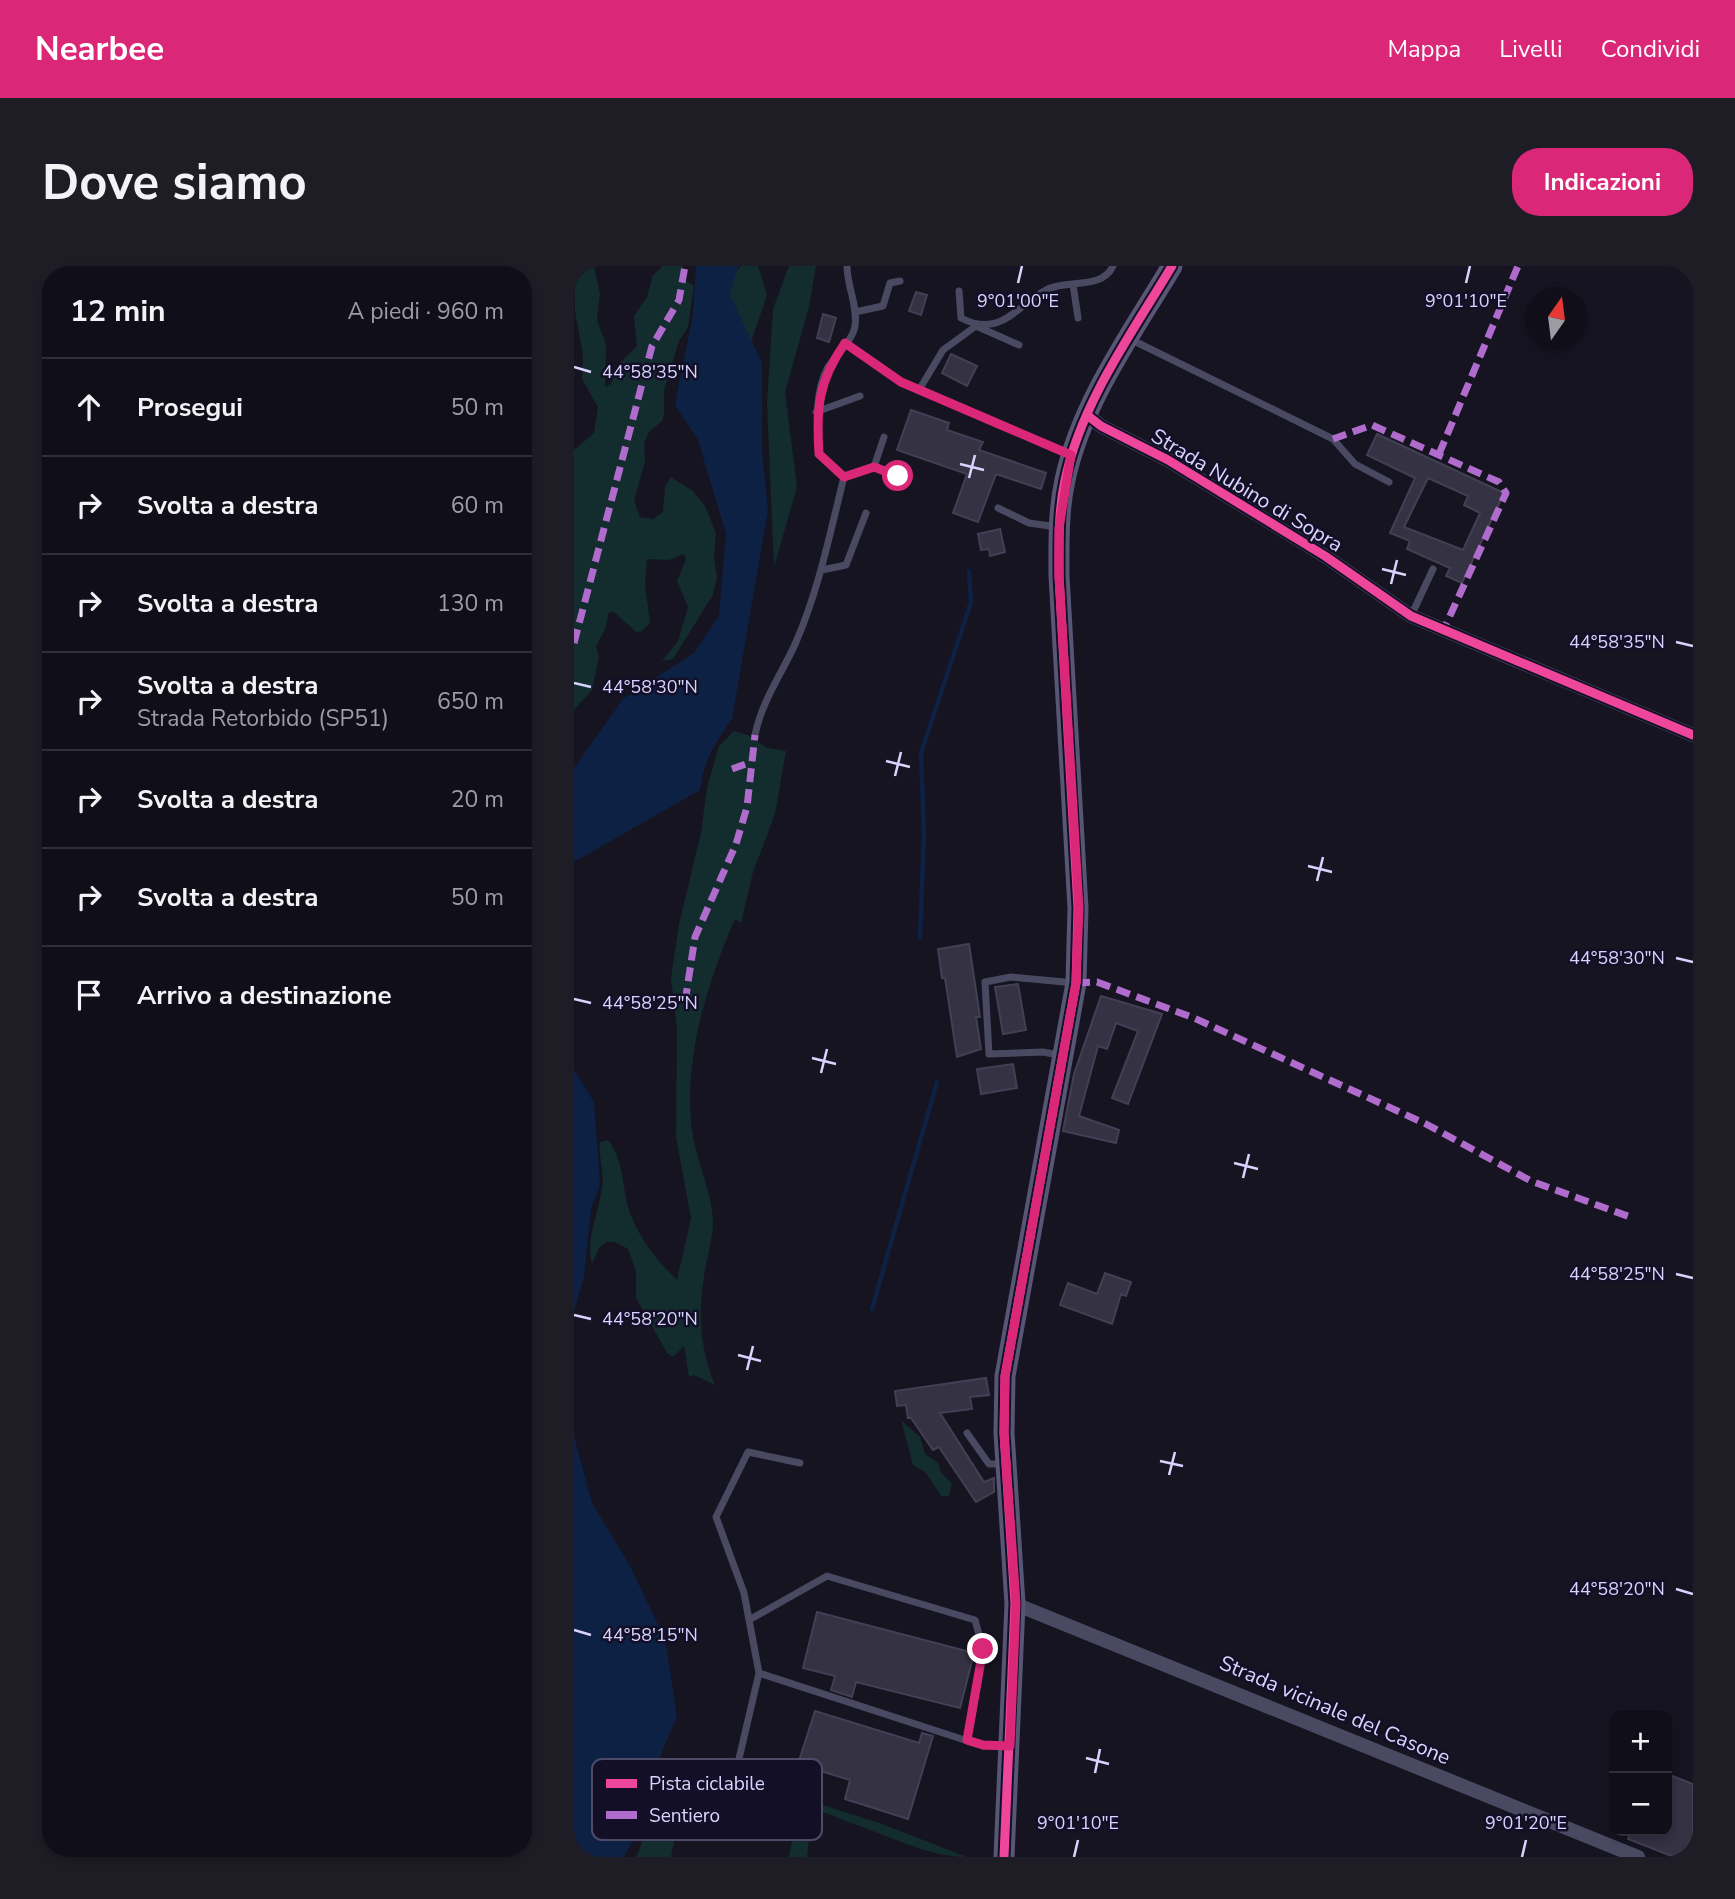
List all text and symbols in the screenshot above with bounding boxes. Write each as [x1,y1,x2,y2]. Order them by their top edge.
text: Nearbee [35,27,164,72]
text: Mappa [1387,33,1461,65]
text: Livelli [1499,33,1563,65]
text: Condividi [1601,33,1700,65]
button: Indicazioni [1512,148,1693,216]
text: Dove siamo [42,149,307,216]
north arrow [1525,287,1588,350]
text: 9°01'00"E [977,289,1059,313]
text: 9°01'10"E [1425,289,1507,313]
text: 12 min [70,291,166,332]
text: A piedi · 960 m [348,296,504,327]
text: 44°58'35"N [602,360,698,384]
icon: ahead [70,388,108,426]
text: Prosegui [137,390,243,425]
text: 50 m [451,392,504,423]
street label: Strada Nubino di Sopra [1146,422,1348,558]
route start [882,460,913,491]
icon: right [70,486,108,524]
text: Svolta a destra [137,488,319,523]
text: 60 m [451,490,504,521]
icon: right [70,584,108,622]
text: Svolta a destra [137,586,319,621]
text: 130 m [437,588,504,619]
text: 44°58'35"N [1569,630,1665,654]
text: Svolta a destra [137,668,319,703]
text: 44°58'30"N [602,675,698,699]
icon: right [70,682,108,720]
text: 650 m [437,686,504,717]
text: Strada Retorbido (SP51) [137,703,389,734]
icon: right [70,780,108,818]
text: Svolta a destra [137,782,319,817]
text: 20 m [451,784,504,815]
icon: right [70,878,108,916]
text: Svolta a destra [137,880,319,915]
text: 50 m [451,882,504,913]
text: 44°58'30"N [1569,946,1665,970]
icon: arrive [70,976,108,1014]
text: Arrivo a destinazione [137,978,392,1013]
text: 44°58'25"N [602,991,698,1015]
text: 44°58'25"N [1569,1262,1665,1286]
text: 44°58'20"N [602,1307,698,1331]
text: 44°58'20"N [1569,1577,1665,1601]
text: 44°58'15"N [602,1623,698,1647]
route end [967,1633,998,1664]
street label: Strada vicinale del Casone [1215,1649,1455,1771]
map controls [1609,1710,1672,1836]
button: + [1609,1710,1672,1773]
legend [592,1759,822,1840]
text: Pista ciclabile [649,1771,765,1797]
button: − [1609,1773,1672,1836]
text: Sentiero [649,1803,720,1829]
text: 9°01'10"E [1037,1811,1119,1835]
text: 9°01'20"E [1485,1811,1567,1835]

